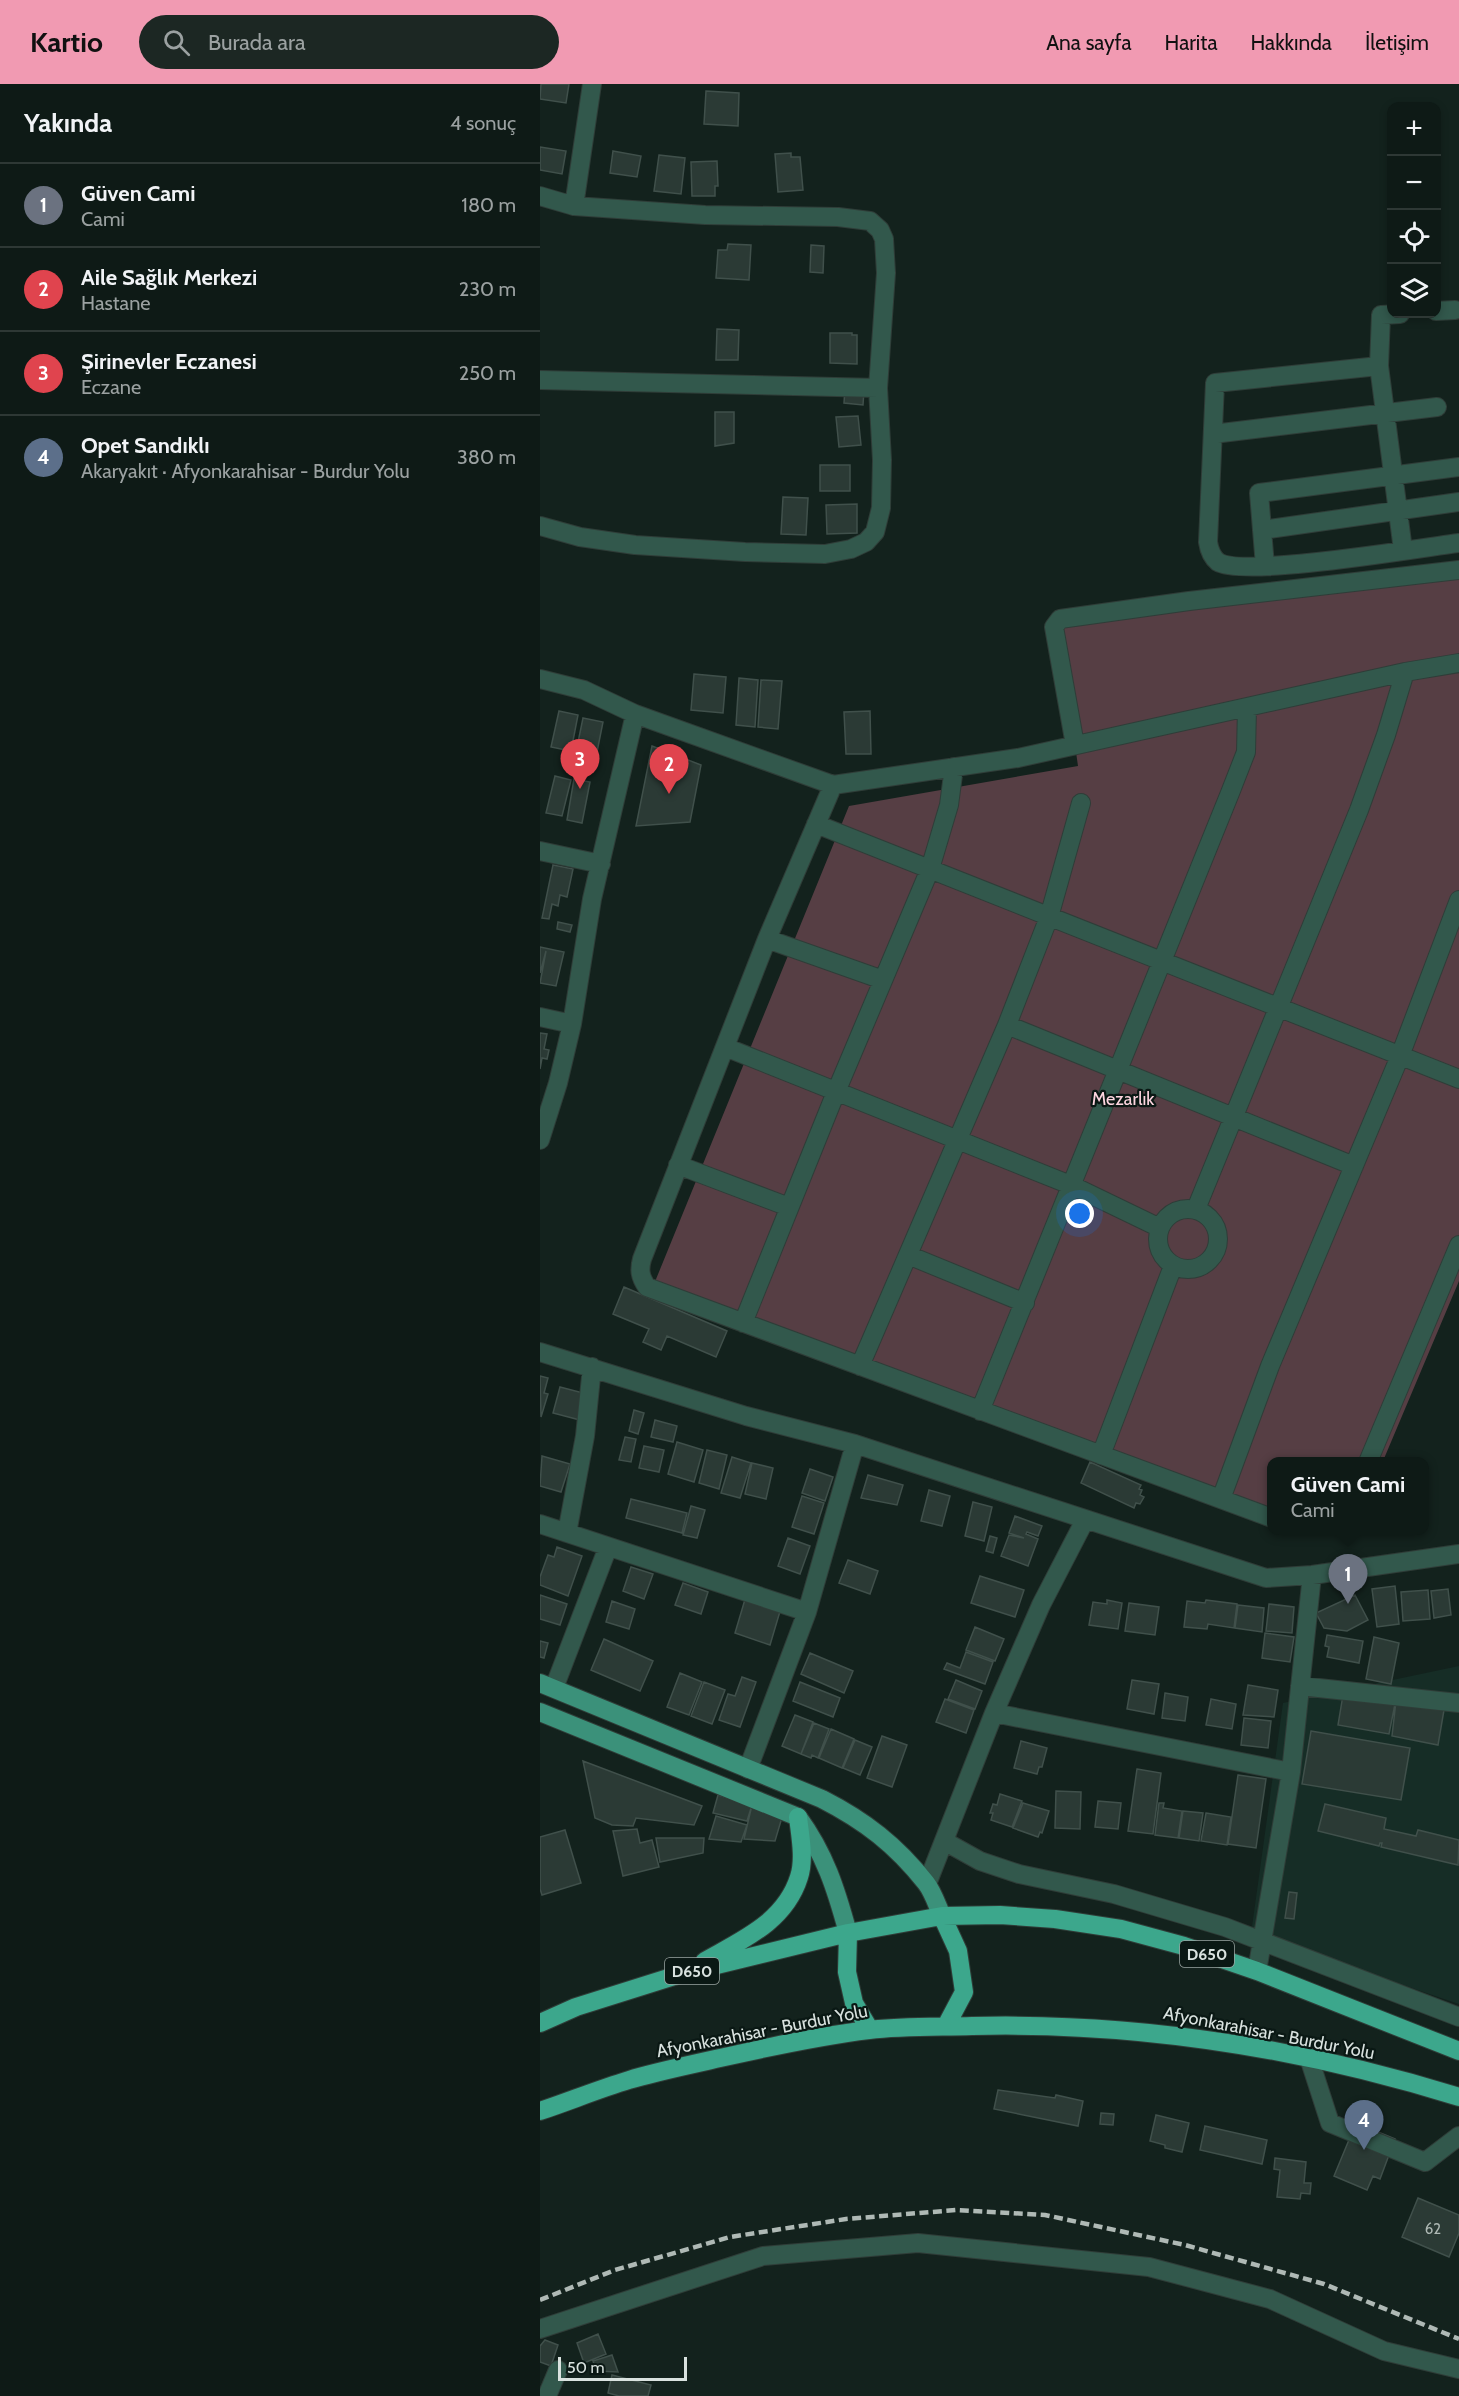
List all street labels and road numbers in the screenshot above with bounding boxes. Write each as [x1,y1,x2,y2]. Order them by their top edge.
road number: D650 [1180,1941,1234,1967]
road number: D650 [665,1958,719,1984]
street label: Afyonkarahisar - Burdur Yolu [655,2000,869,2062]
street label: Afyonkarahisar - Burdur Yolu [1162,2002,1376,2064]

